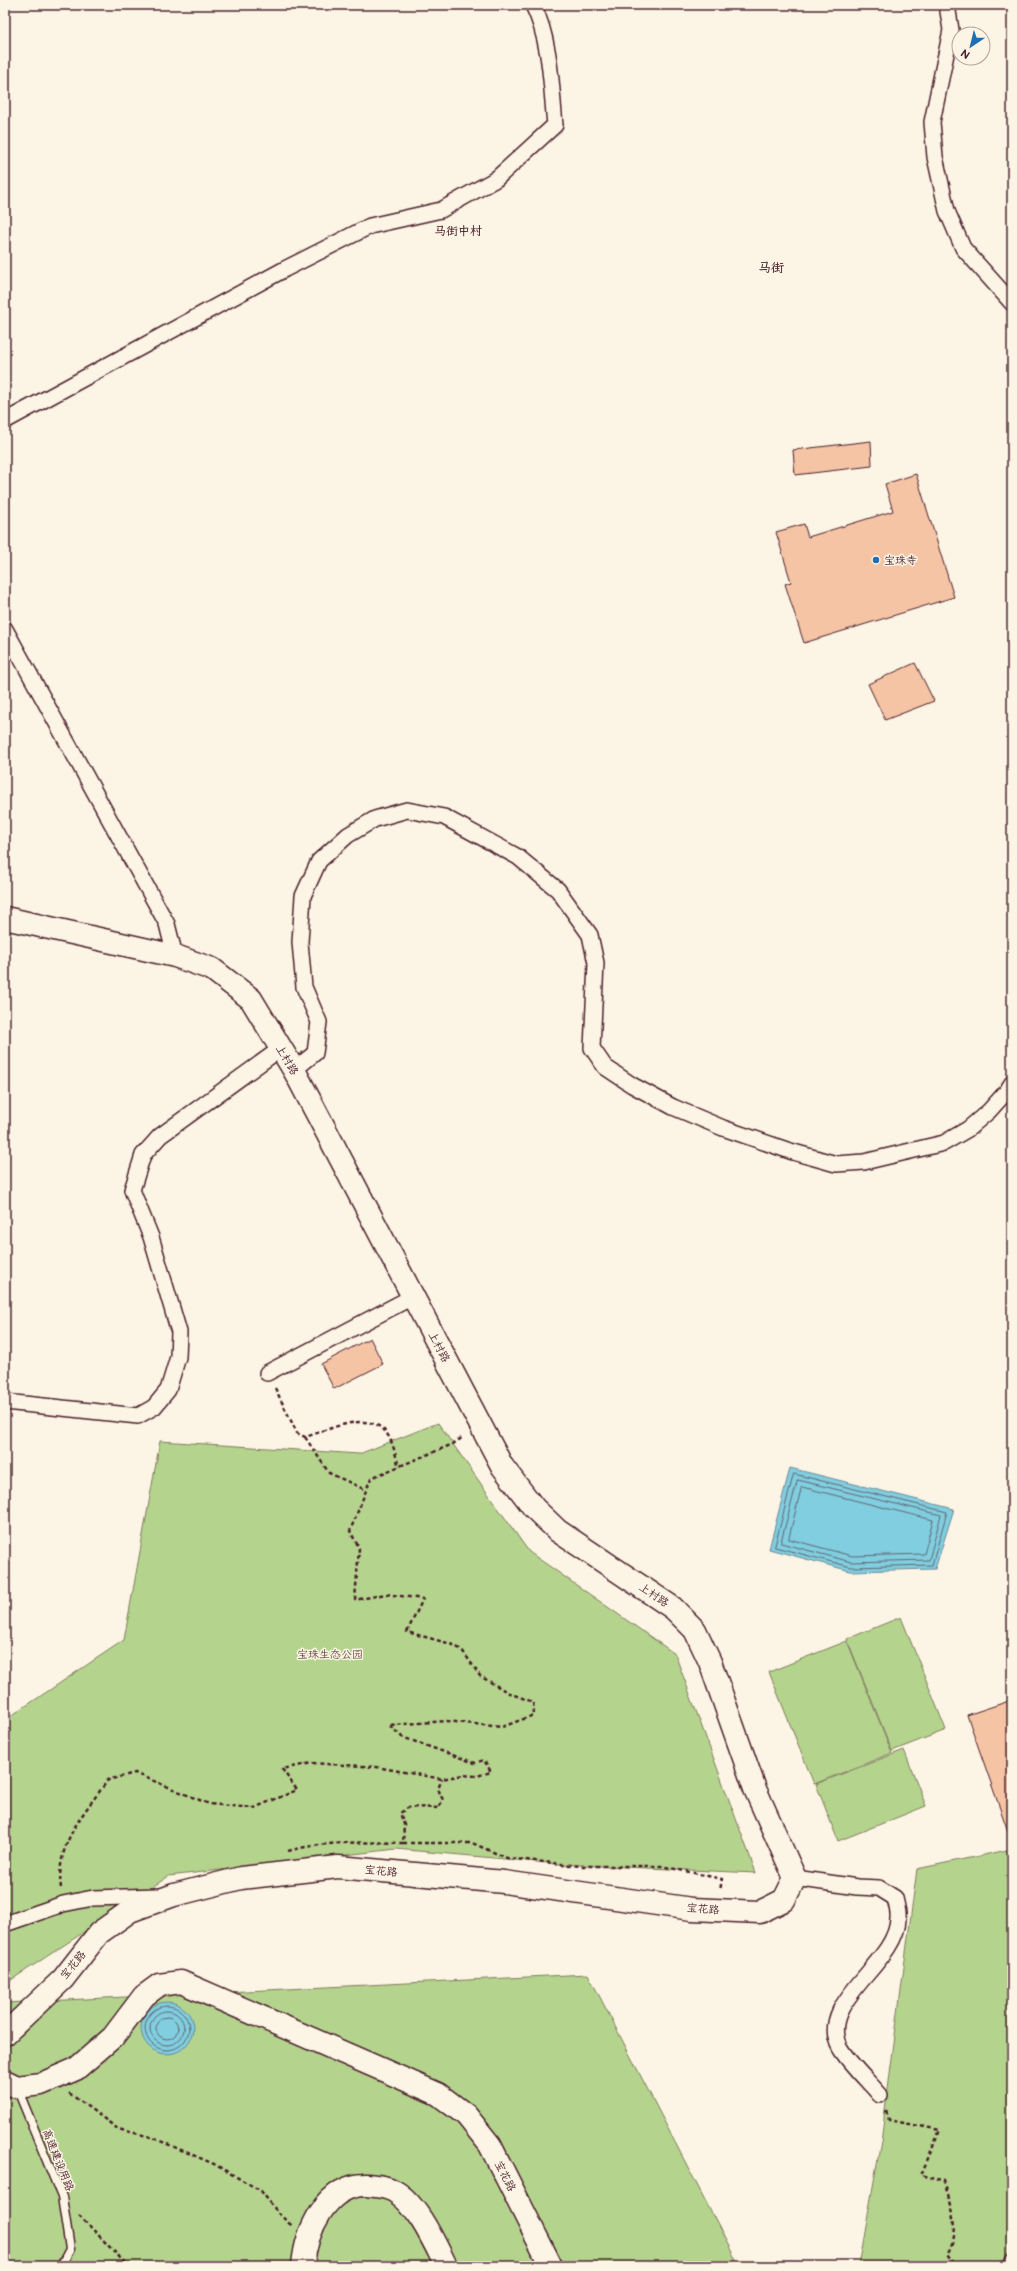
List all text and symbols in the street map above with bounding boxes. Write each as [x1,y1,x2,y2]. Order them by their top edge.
north arrow [951,26,991,66]
text: N [958,46,973,61]
district label: 马街中村 [434,224,482,239]
district label: 马街 [758,260,785,276]
place label: 宝珠寺 [884,554,917,567]
marker: 宝珠寺 [871,555,881,565]
street label: 上村路 [273,1043,301,1077]
street label: 上村路 [426,1329,452,1365]
street label: 上村路 [637,1580,671,1610]
park label: 宝珠生态公园 [297,1648,363,1661]
street label: 宝花路 [364,1863,398,1879]
street label: 宝花路 [686,1901,720,1917]
street label: 宝花路 [58,1948,88,1982]
street label: 高速建设用路 [40,2127,76,2193]
street label: 宝花路 [492,2158,518,2194]

